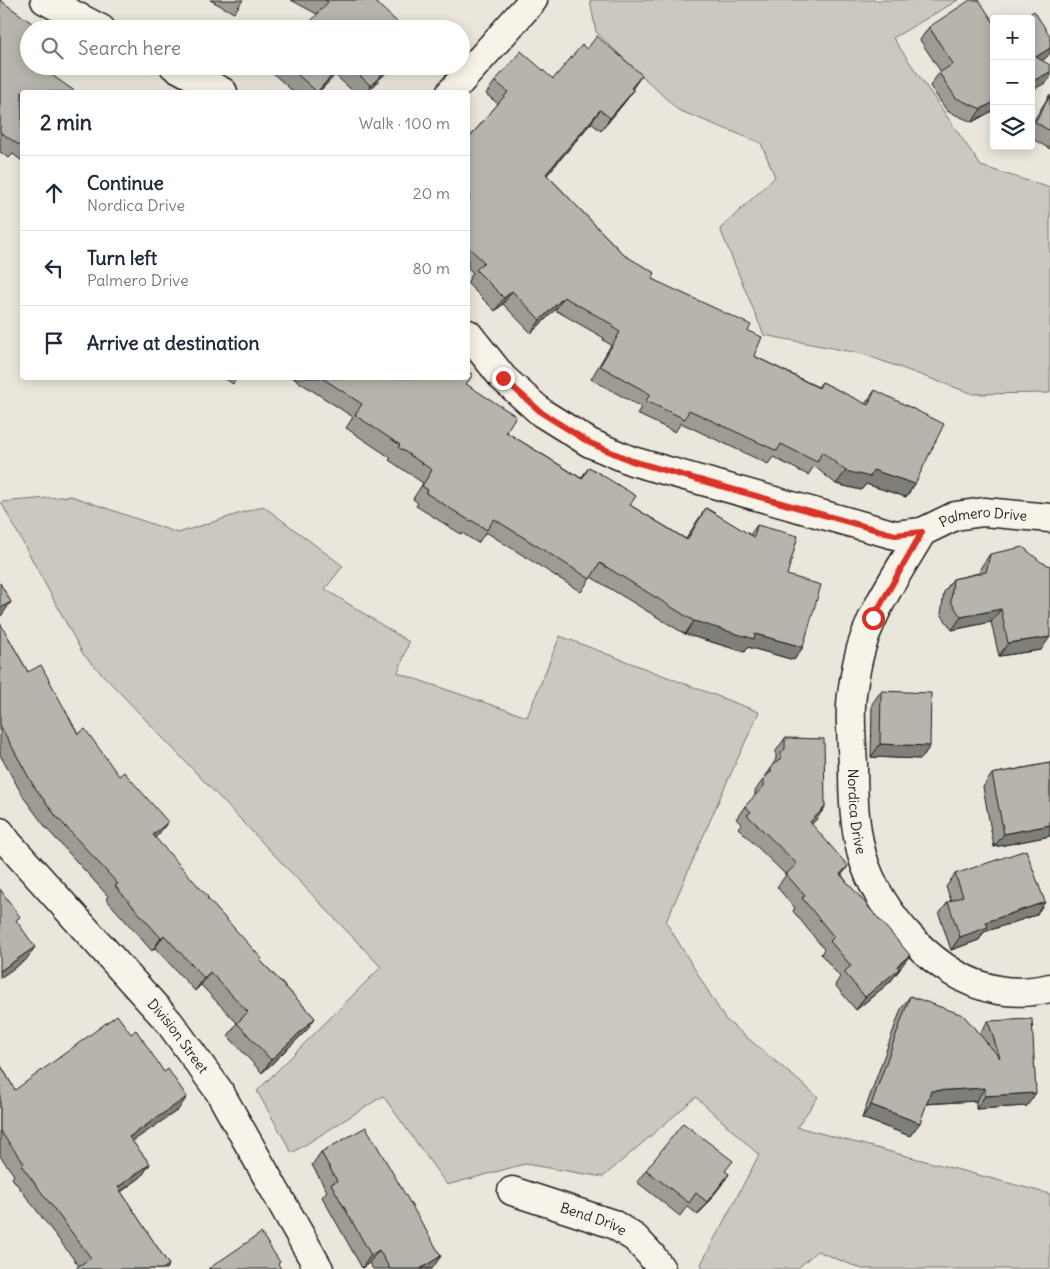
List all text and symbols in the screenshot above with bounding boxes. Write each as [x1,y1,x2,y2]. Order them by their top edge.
map controls [990,15,1035,150]
button: + [990,15,1035,60]
search box [20,20,470,75]
icon: search [38,34,66,62]
text: Search here [78,36,181,60]
button: − [990,60,1035,105]
button: layers [990,105,1035,150]
text: 2 min [40,109,92,136]
text: Walk · 100 m [359,113,450,133]
text: Continue [87,171,164,195]
icon: ahead [40,179,68,207]
text: 20 m [413,183,450,203]
text: Nordica Drive [87,195,185,215]
text: Turn left [87,246,157,270]
icon: left [40,254,68,282]
text: 80 m [412,258,450,278]
text: Palmero Drive [87,270,189,290]
icon: arrive [40,329,68,357]
text: Arrive at destination [87,331,260,355]
route end [492,367,515,390]
street label: Palmero Drive [936,503,1028,531]
route start [862,607,885,630]
street label: Nordica Drive [844,769,870,856]
street label: Division Street [144,995,212,1077]
street label: Bend Drive [558,1198,630,1239]

